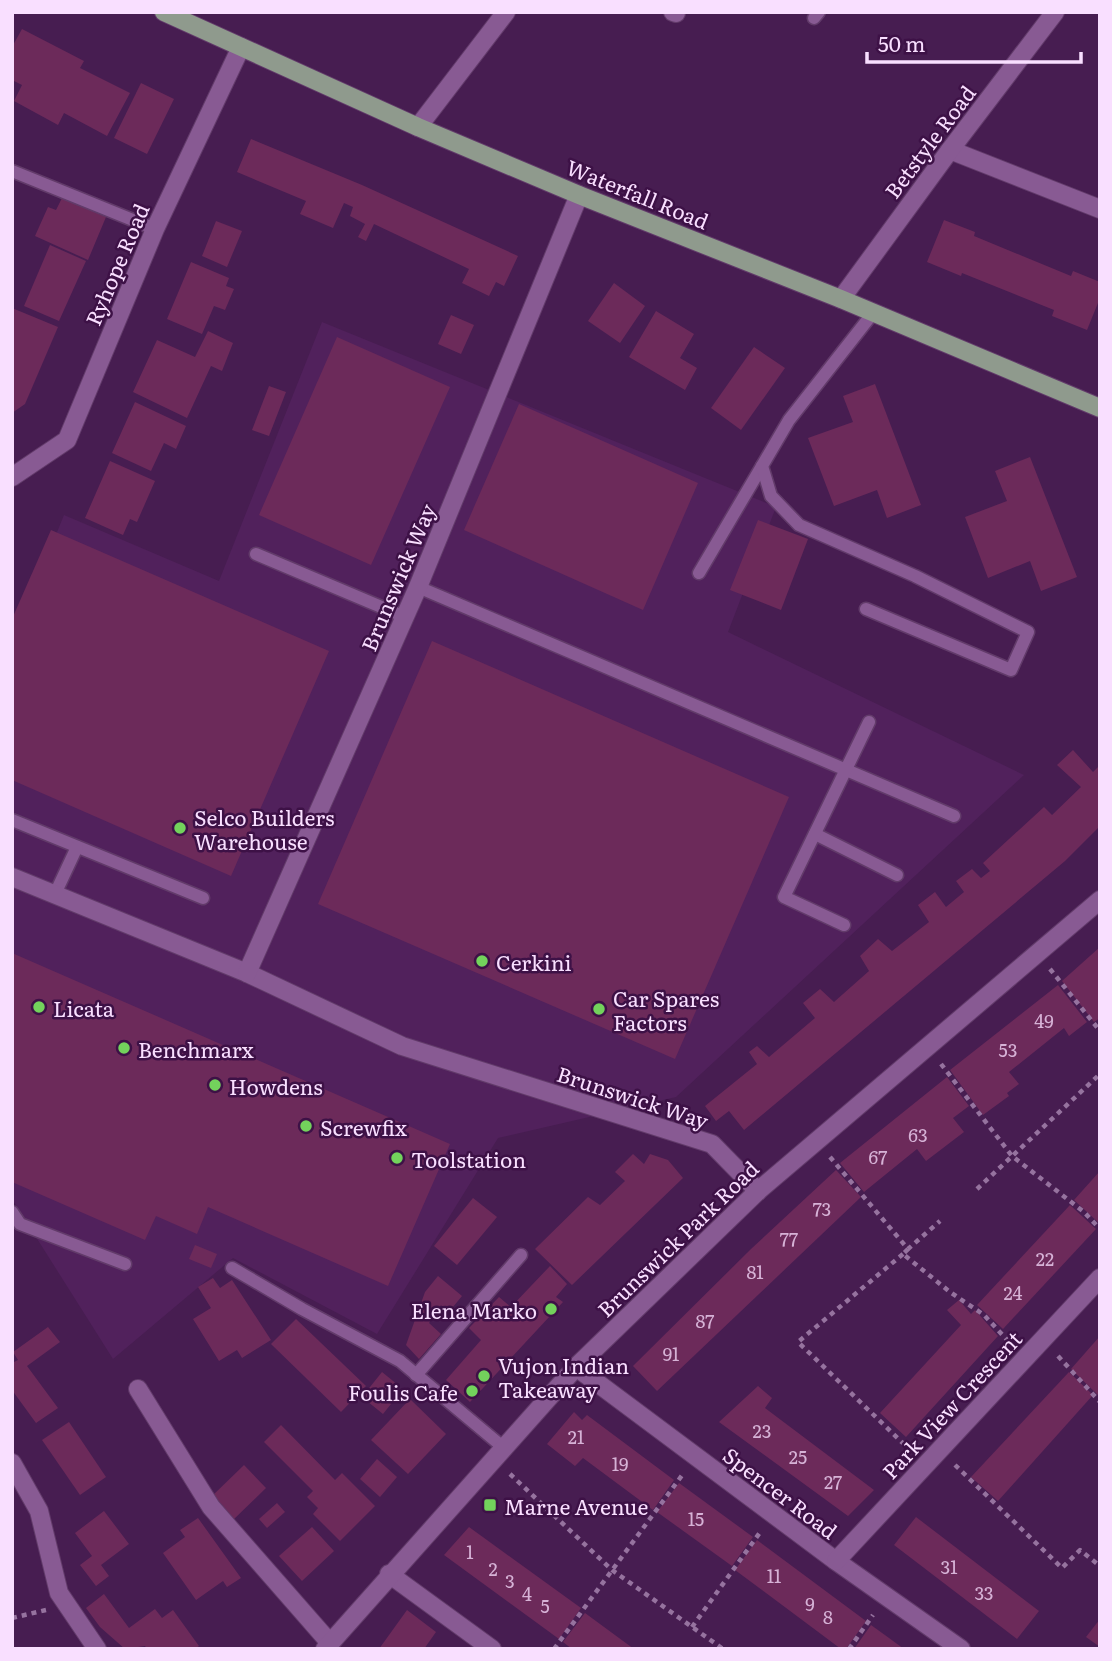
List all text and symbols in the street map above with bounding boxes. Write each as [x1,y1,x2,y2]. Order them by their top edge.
scale bar [867,21,1080,65]
text: 50 m [878,27,925,58]
street label: Betstyle Road [876,78,982,204]
street label: Waterfall Road [562,150,714,236]
street label: Ryhope Road [76,198,156,330]
street label: Brunswick Way [352,498,442,656]
place label: Selco Builders Warehouse [194,801,335,856]
marker: Selco Builders Warehouse [172,820,188,836]
place label: Cerkini [496,946,572,977]
marker: Cerkini [474,953,490,969]
place label: Car Spares Factors [613,982,719,1037]
place label: Licata [53,992,115,1023]
marker: Licata [31,999,47,1015]
marker: Car Spares Factors [591,1001,607,1017]
house number: 49 [1034,1007,1054,1034]
place label: Benchmarx [138,1033,254,1064]
house number: 53 [999,1036,1017,1063]
marker: Benchmarx [116,1040,132,1056]
street label: Brunswick Way [553,1057,714,1135]
place label: Howdens [229,1070,323,1101]
marker: Howdens [207,1077,223,1093]
place label: Screwfix [320,1111,407,1142]
marker: Screwfix [298,1118,314,1134]
house number: 63 [908,1121,928,1148]
place label: Toolstation [411,1143,526,1174]
house number: 67 [869,1143,887,1170]
marker: Toolstation [389,1150,405,1166]
street label: Brunswick Park Road [589,1152,765,1323]
house number: 73 [813,1195,831,1222]
house number: 77 [780,1225,798,1252]
house number: 22 [1036,1245,1054,1272]
house number: 81 [746,1258,764,1285]
house number: 24 [1003,1279,1023,1306]
place label: Elena Marko [411,1294,537,1325]
marker: Elena Marko [543,1301,559,1317]
house number: 87 [696,1307,714,1334]
street label: Park View Crescent [874,1323,1028,1485]
house number: 91 [663,1340,679,1367]
place label: Vujon Indian Takeaway [498,1349,629,1404]
marker: Vujon Indian Takeaway [476,1368,492,1384]
place label: Foulis Cafe [348,1376,458,1407]
marker: Foulis Cafe [464,1383,480,1399]
house number: 23 [753,1417,771,1444]
house number: 21 [568,1423,584,1450]
street label: Spencer Road [717,1439,845,1545]
house number: 25 [789,1443,807,1470]
house number: 19 [612,1450,628,1477]
house number: 27 [824,1468,842,1495]
place label: Marne Avenue [504,1490,648,1521]
marker: Marne Avenue [482,1497,498,1513]
house number: 15 [688,1505,704,1532]
house number: 1 [466,1538,474,1565]
house number: 31 [940,1553,958,1580]
house number: 2 [488,1555,498,1582]
house number: 11 [767,1562,781,1589]
house number: 3 [505,1567,515,1594]
house number: 33 [975,1579,993,1606]
house number: 4 [522,1580,532,1607]
house number: 9 [805,1590,815,1617]
house number: 5 [540,1592,550,1619]
house number: 8 [823,1603,833,1630]

